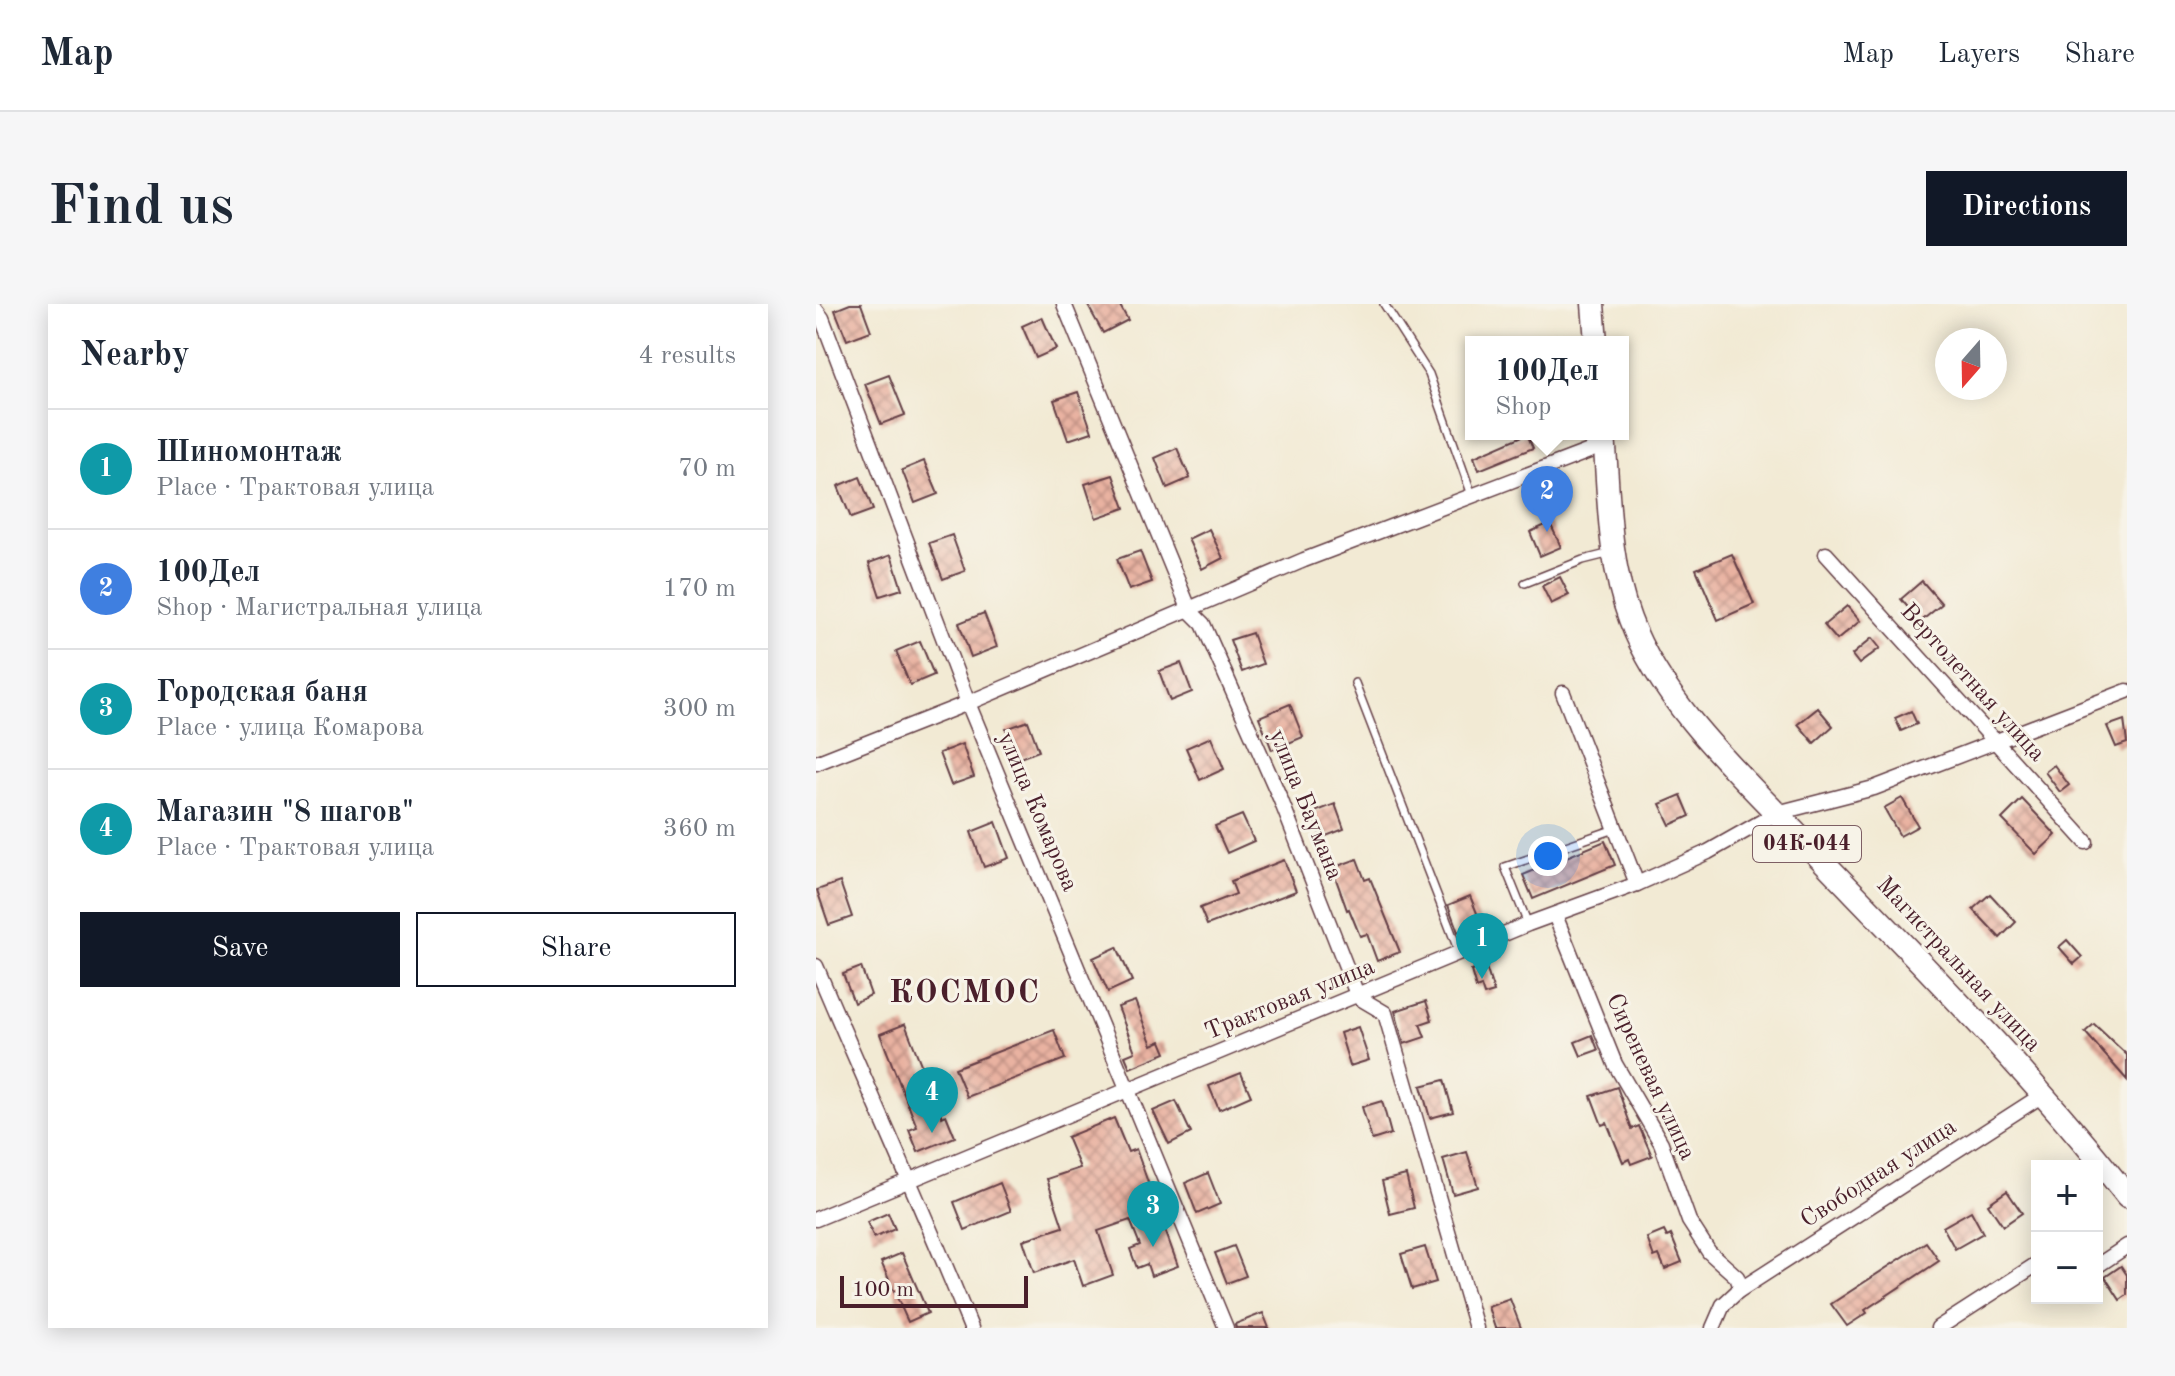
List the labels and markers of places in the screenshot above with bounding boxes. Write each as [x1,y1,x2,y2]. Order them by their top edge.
pin: 2 [1521,466,1573,532]
pin: 1 [1456,913,1508,979]
pin: 4 [906,1067,958,1133]
pin: 3 [1127,1181,1179,1247]

